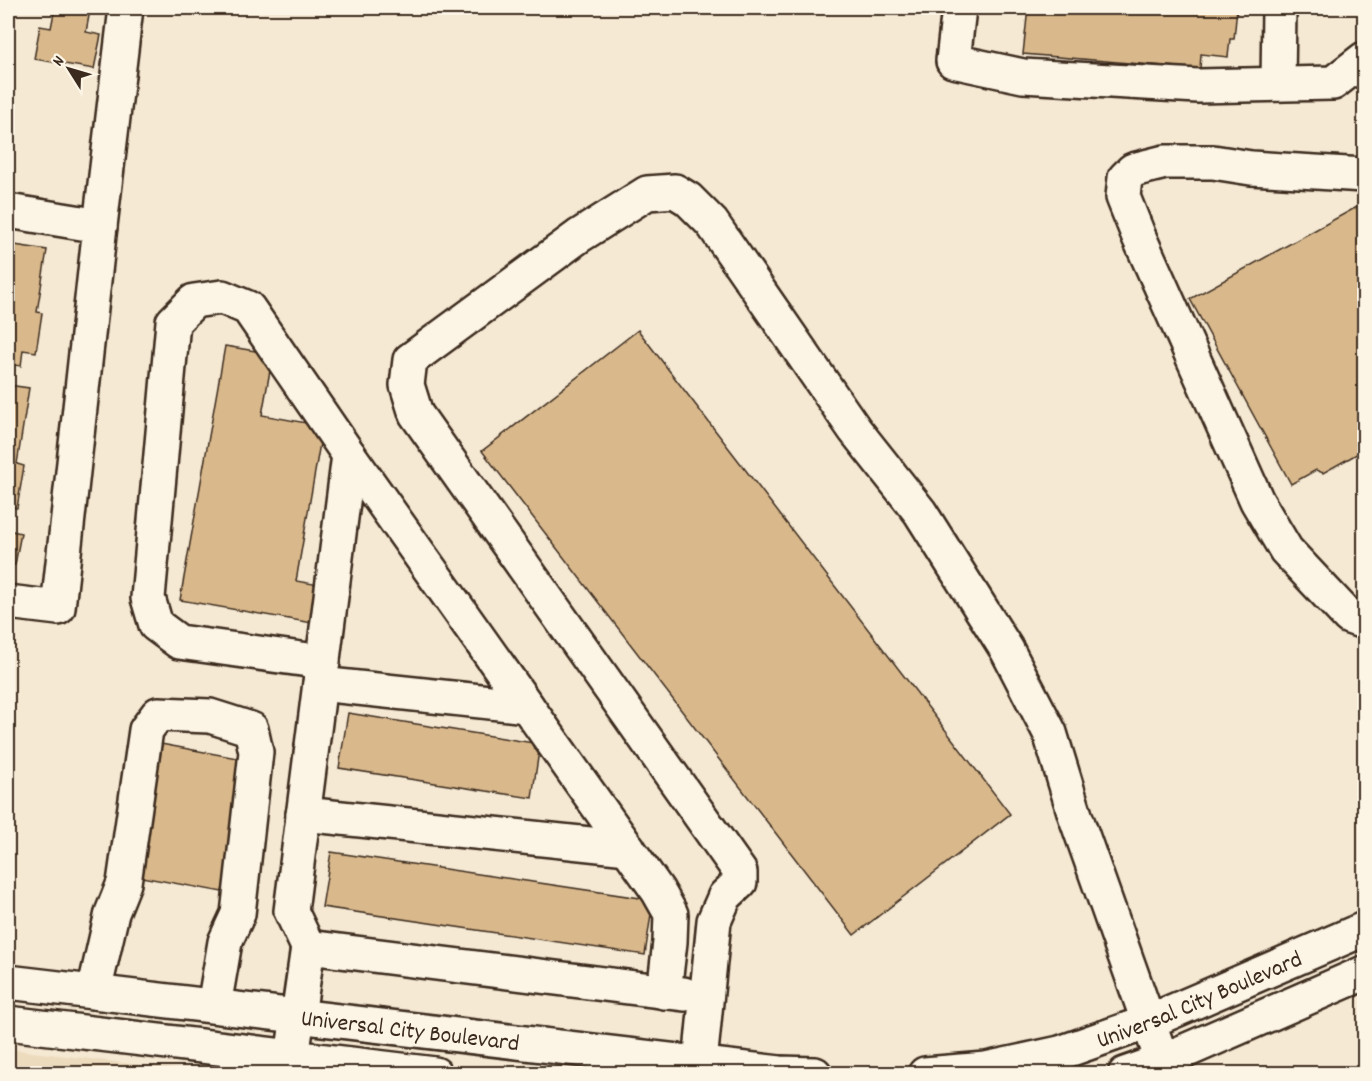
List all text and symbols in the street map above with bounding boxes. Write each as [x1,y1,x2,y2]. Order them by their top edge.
north arrow [39,39,99,99]
text: N [47,51,71,72]
street label: Universal City Boulevard [1092,944,1308,1059]
street label: Universal City Boulevard [299,1003,521,1062]

